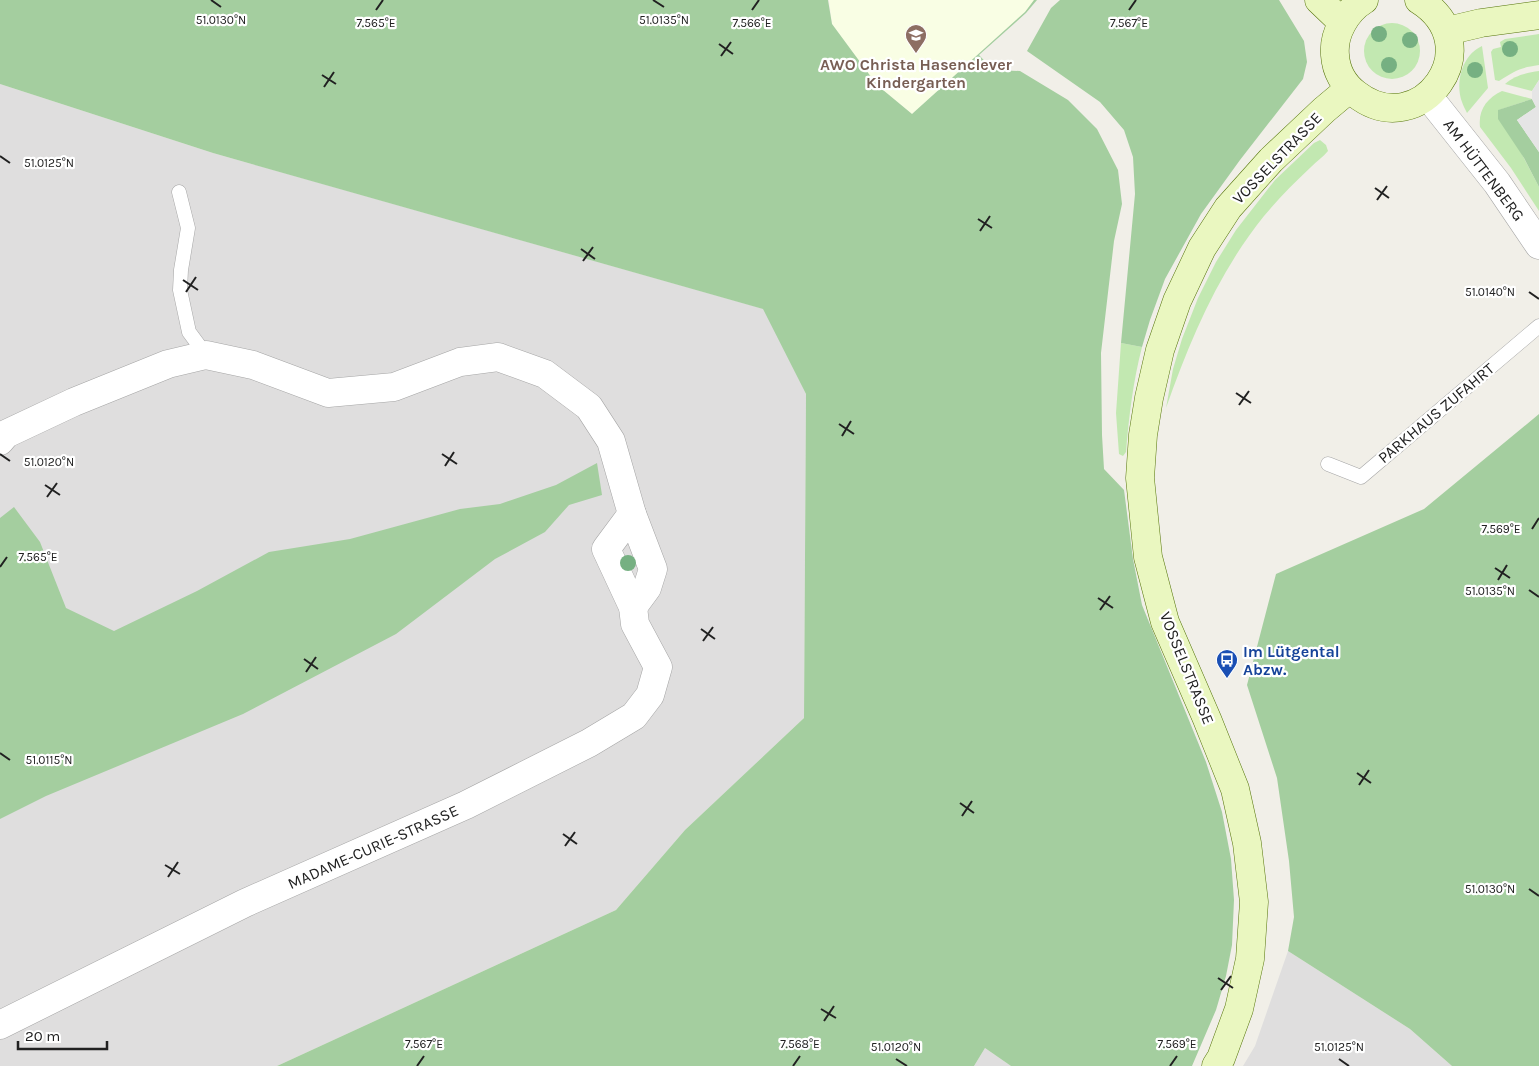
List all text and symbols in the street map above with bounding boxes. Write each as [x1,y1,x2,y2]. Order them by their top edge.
text: 51.0130°N [196,13,246,27]
text: 51.0135°N [639,13,689,27]
text: 7.565°E [356,16,396,30]
text: 7.566°E [732,16,772,30]
text: 7.567°E [1110,16,1148,30]
school or university icon: AWO Christa Hasenclever Kindergarten [904,23,928,54]
place label: AWO Christa Hasenclever Kindergarten [820,55,1013,92]
street label: VOSSELSTRASSE [1228,108,1326,208]
street label: AM HÜTTENBERG [1439,115,1529,225]
text: 51.0125°N [24,156,74,170]
text: 51.0140°N [1465,285,1515,299]
street label: PARKHAUS ZUFAHRT [1374,359,1498,467]
text: 51.0120°N [24,455,74,469]
text: 7.569°E [1481,522,1521,536]
text: 7.565°E [18,550,58,564]
text: 51.0135°N [1465,584,1515,598]
street label: VOSSELSTRASSE [1156,609,1218,727]
place label: Im Lütgental Abzw. [1243,642,1340,679]
bus stop icon: Im Lütgental Abzw. [1215,648,1239,679]
text: 51.0115°N [25,753,73,767]
street label: MADAME-CURIE-STRASSE [285,801,461,893]
text: 51.0130°N [1465,882,1515,896]
scale bar [18,1018,106,1050]
text: 20 m [25,1027,60,1045]
text: 7.567°E [405,1037,443,1051]
text: 7.568°E [780,1037,820,1051]
text: 7.569°E [1157,1037,1197,1051]
text: 51.0120°N [871,1040,921,1054]
text: 51.0125°N [1314,1040,1364,1054]

